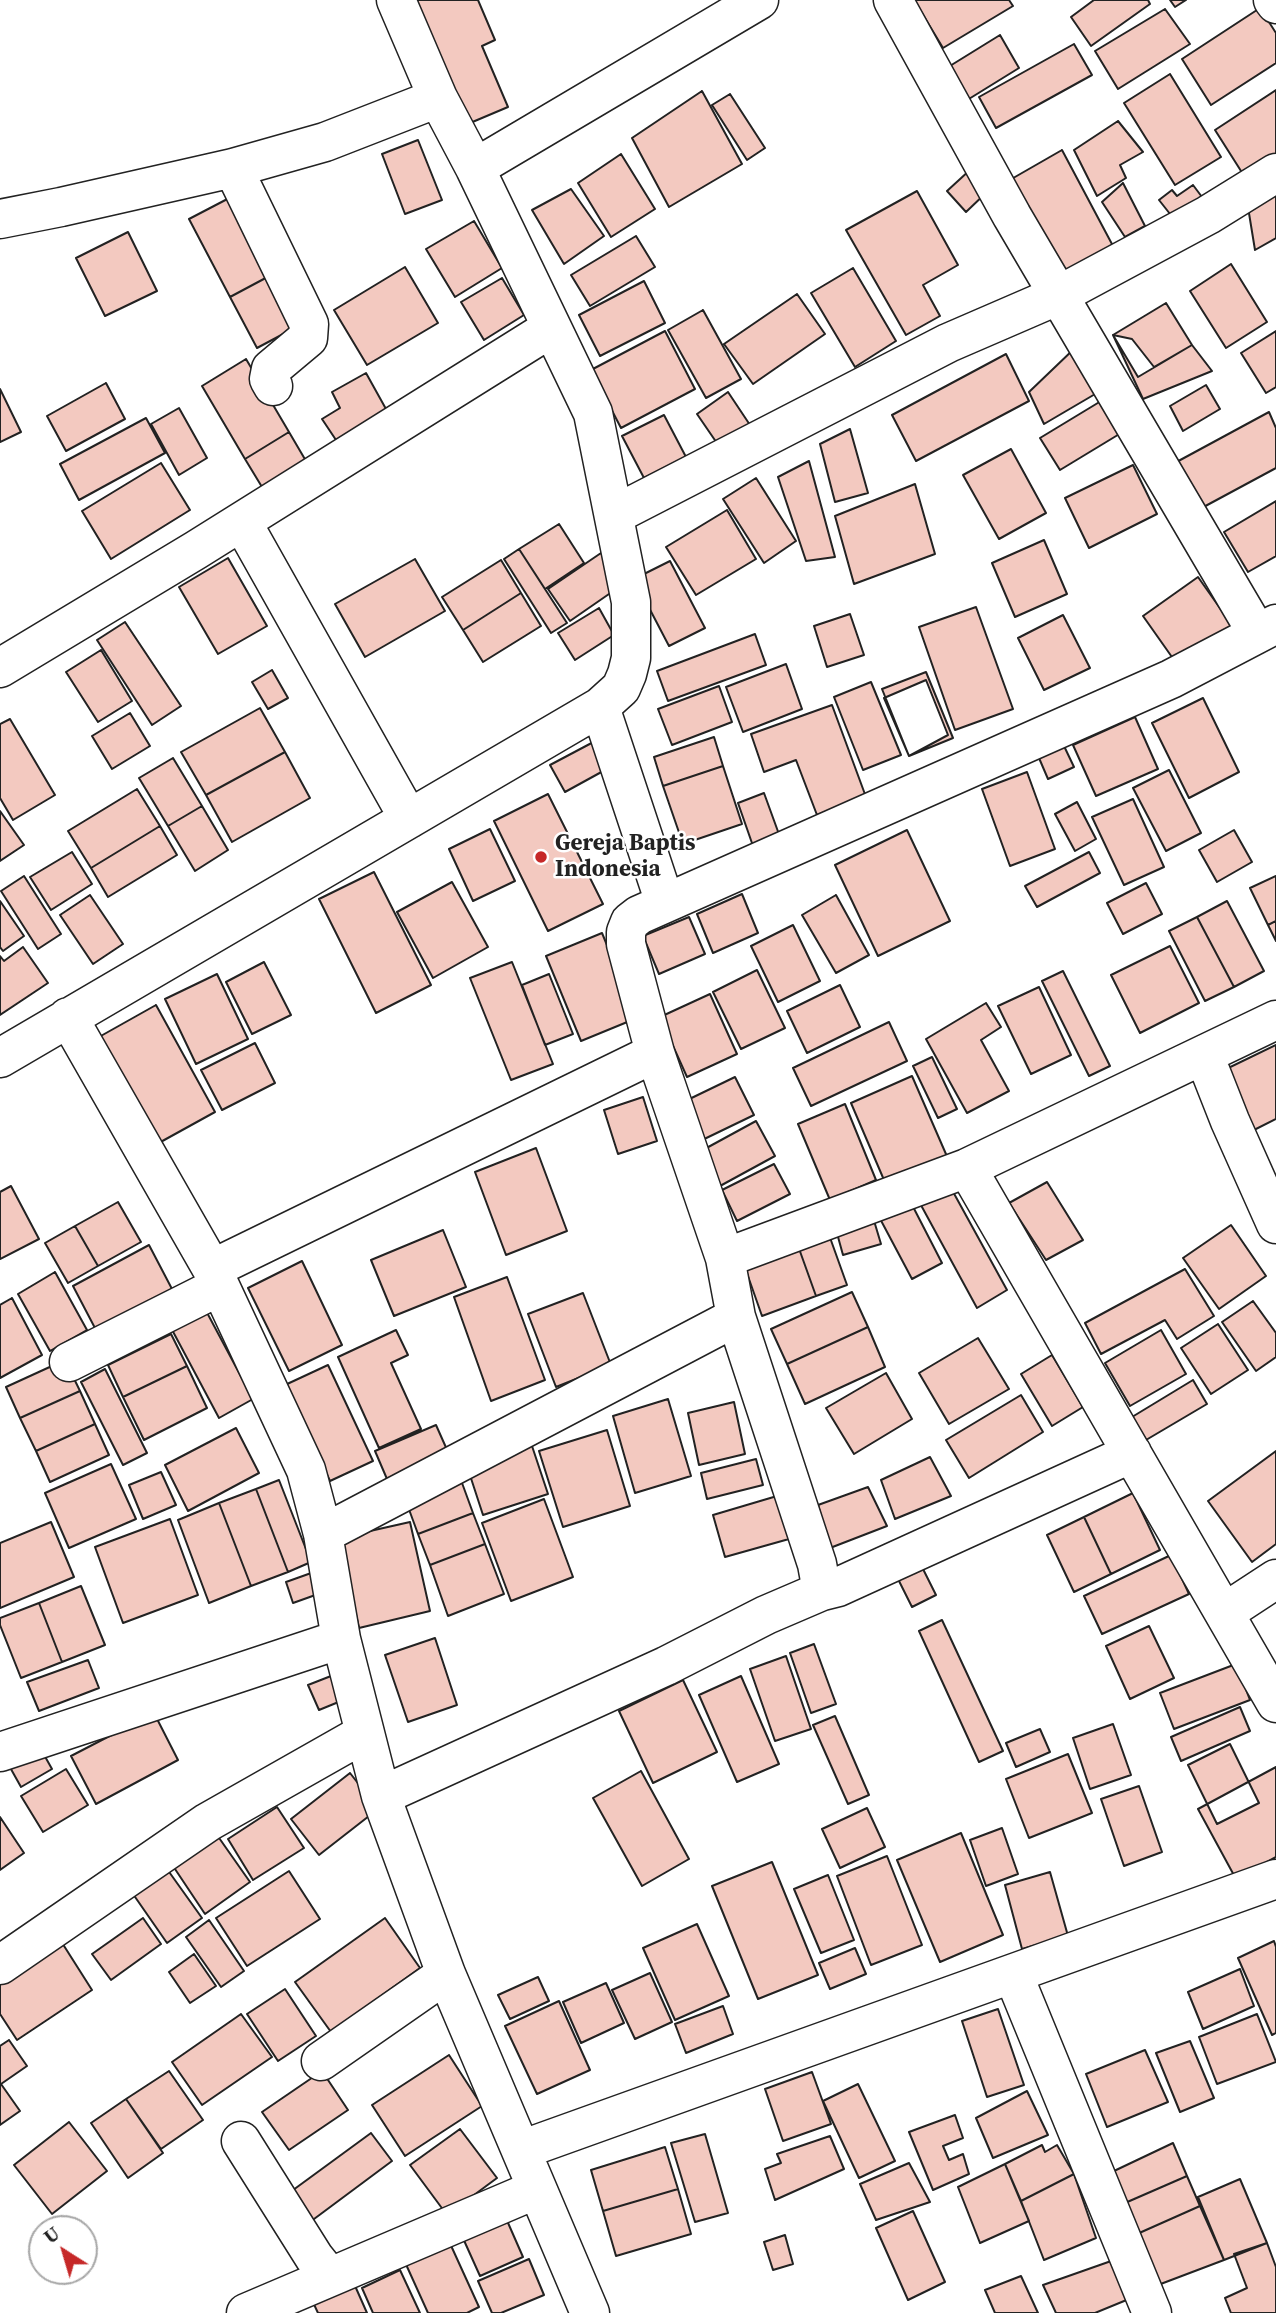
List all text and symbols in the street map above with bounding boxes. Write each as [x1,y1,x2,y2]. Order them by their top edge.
place label: Gereja Baptis Indonesia [555,830,696,884]
marker: Gereja Baptis Indonesia [533,849,549,865]
north arrow [28,2215,98,2285]
text: U [38,2220,65,2249]

